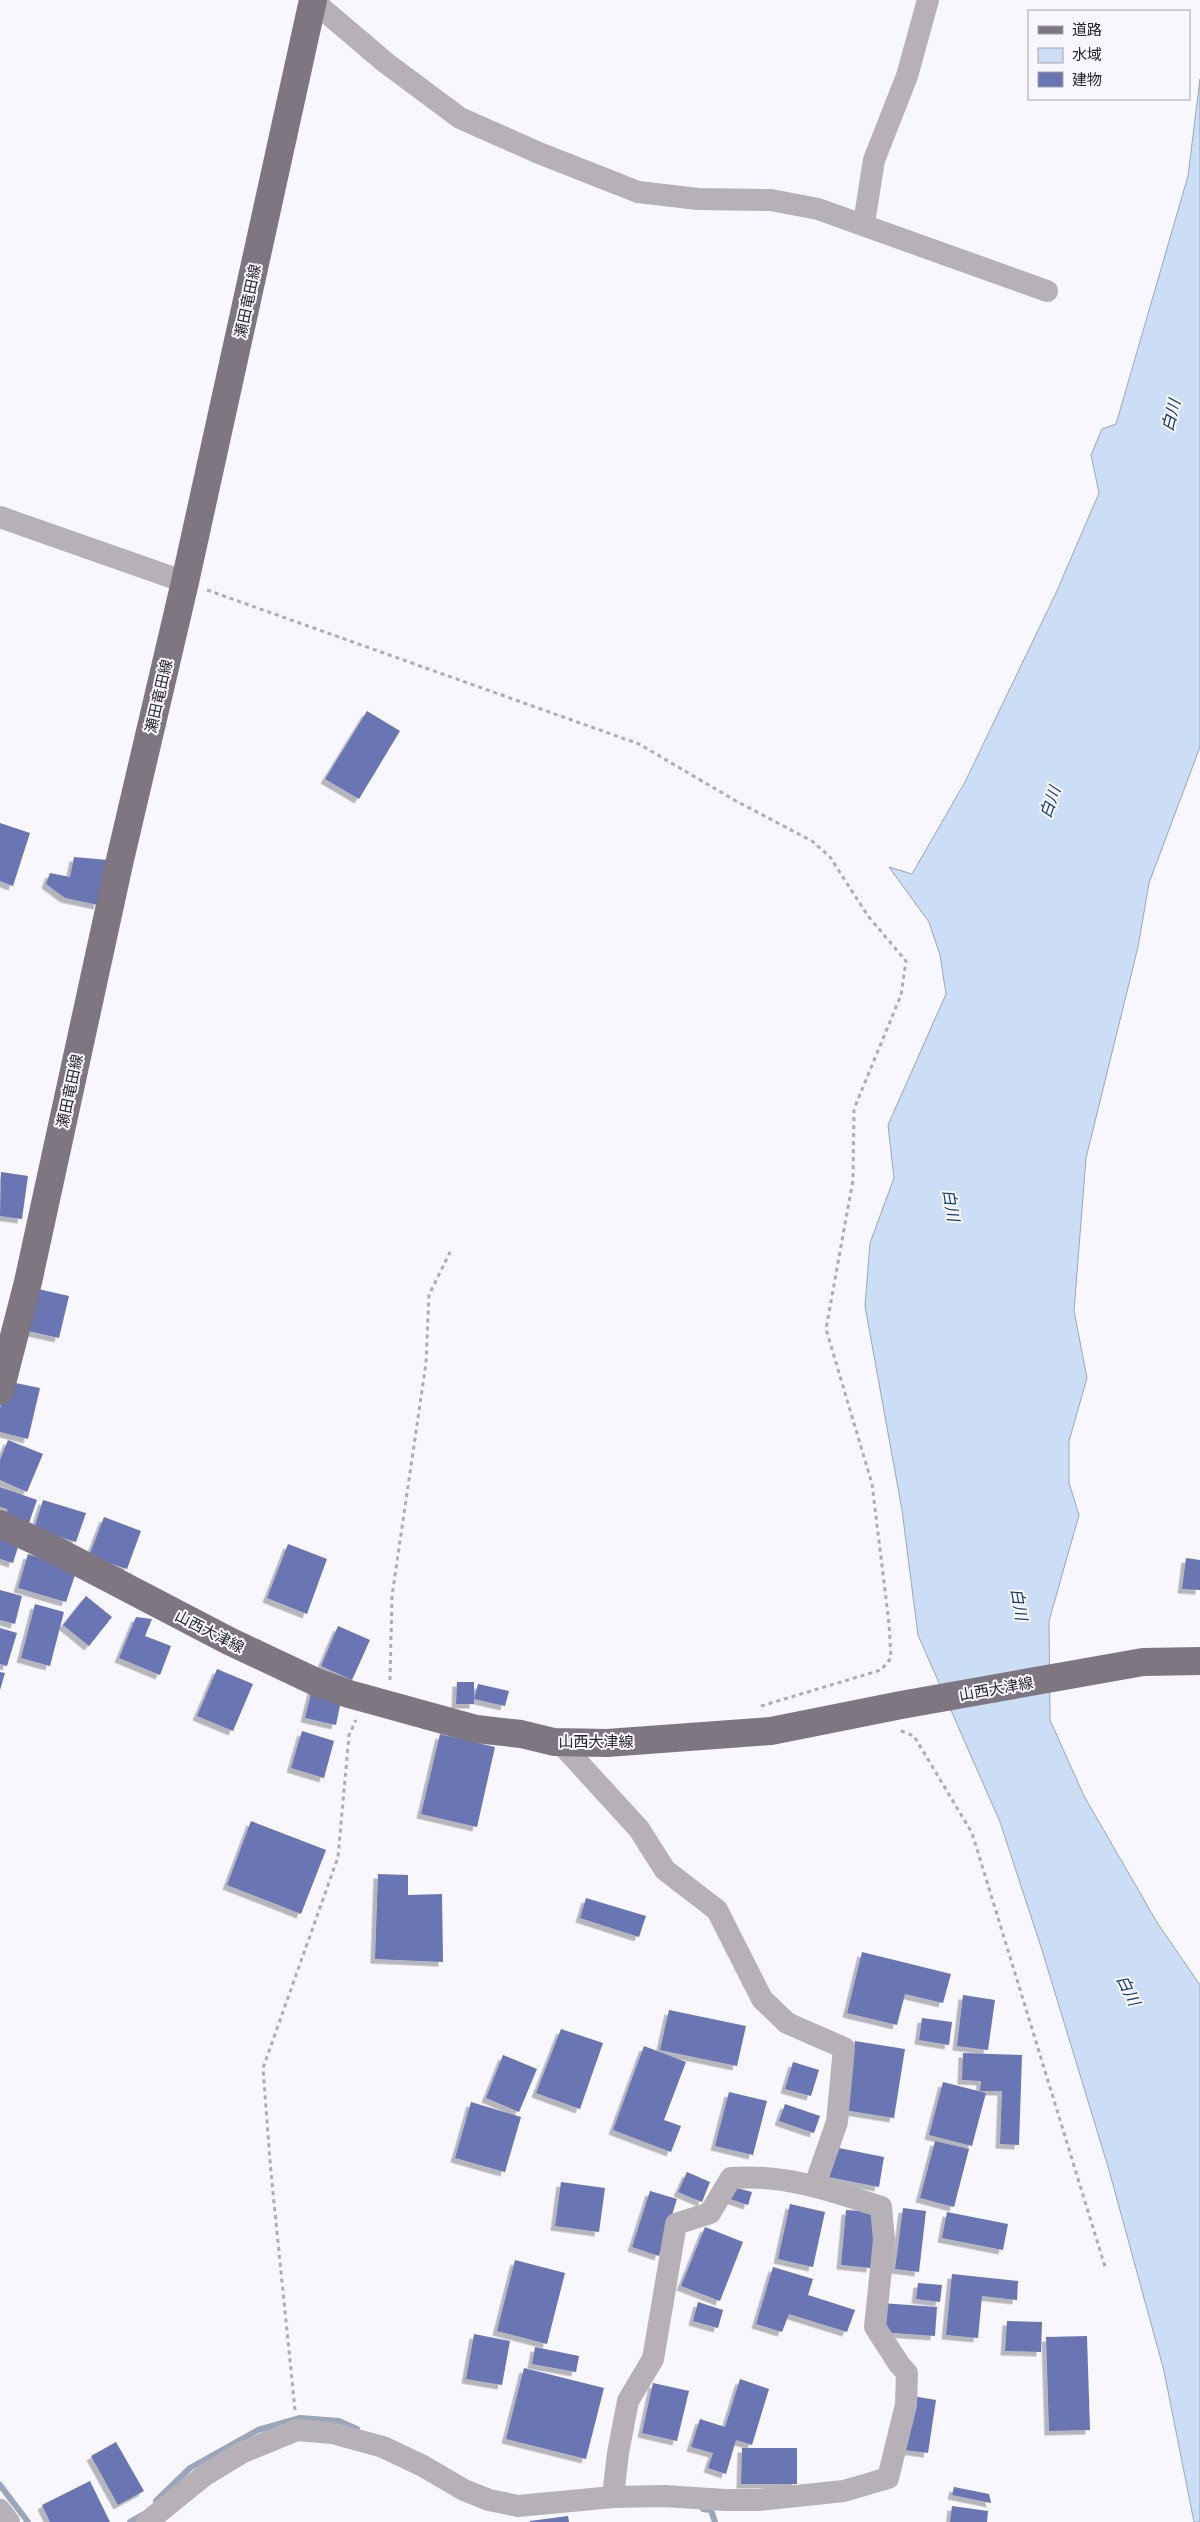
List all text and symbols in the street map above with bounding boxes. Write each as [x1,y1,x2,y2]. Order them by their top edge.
legend [1028,10,1190,100]
text: 道路 [1072,20,1102,38]
text: 水域 [1072,45,1102,63]
text: 建物 [1072,70,1102,88]
street label: 瀬田竜田線 [230,262,264,340]
water label: 白川 [1157,395,1184,433]
street label: 瀬田竜田線 [141,657,175,735]
water label: 白川 [1035,782,1064,820]
street label: 瀬田竜田線 [52,1052,86,1130]
water label: 白川 [940,1188,964,1224]
water label: 白川 [1008,1587,1032,1623]
street label: 山西大津線 [172,1606,248,1656]
street label: 山西大津線 [957,1673,1035,1703]
street label: 山西大津線 [558,1732,634,1750]
water label: 白川 [1113,1971,1145,2010]

